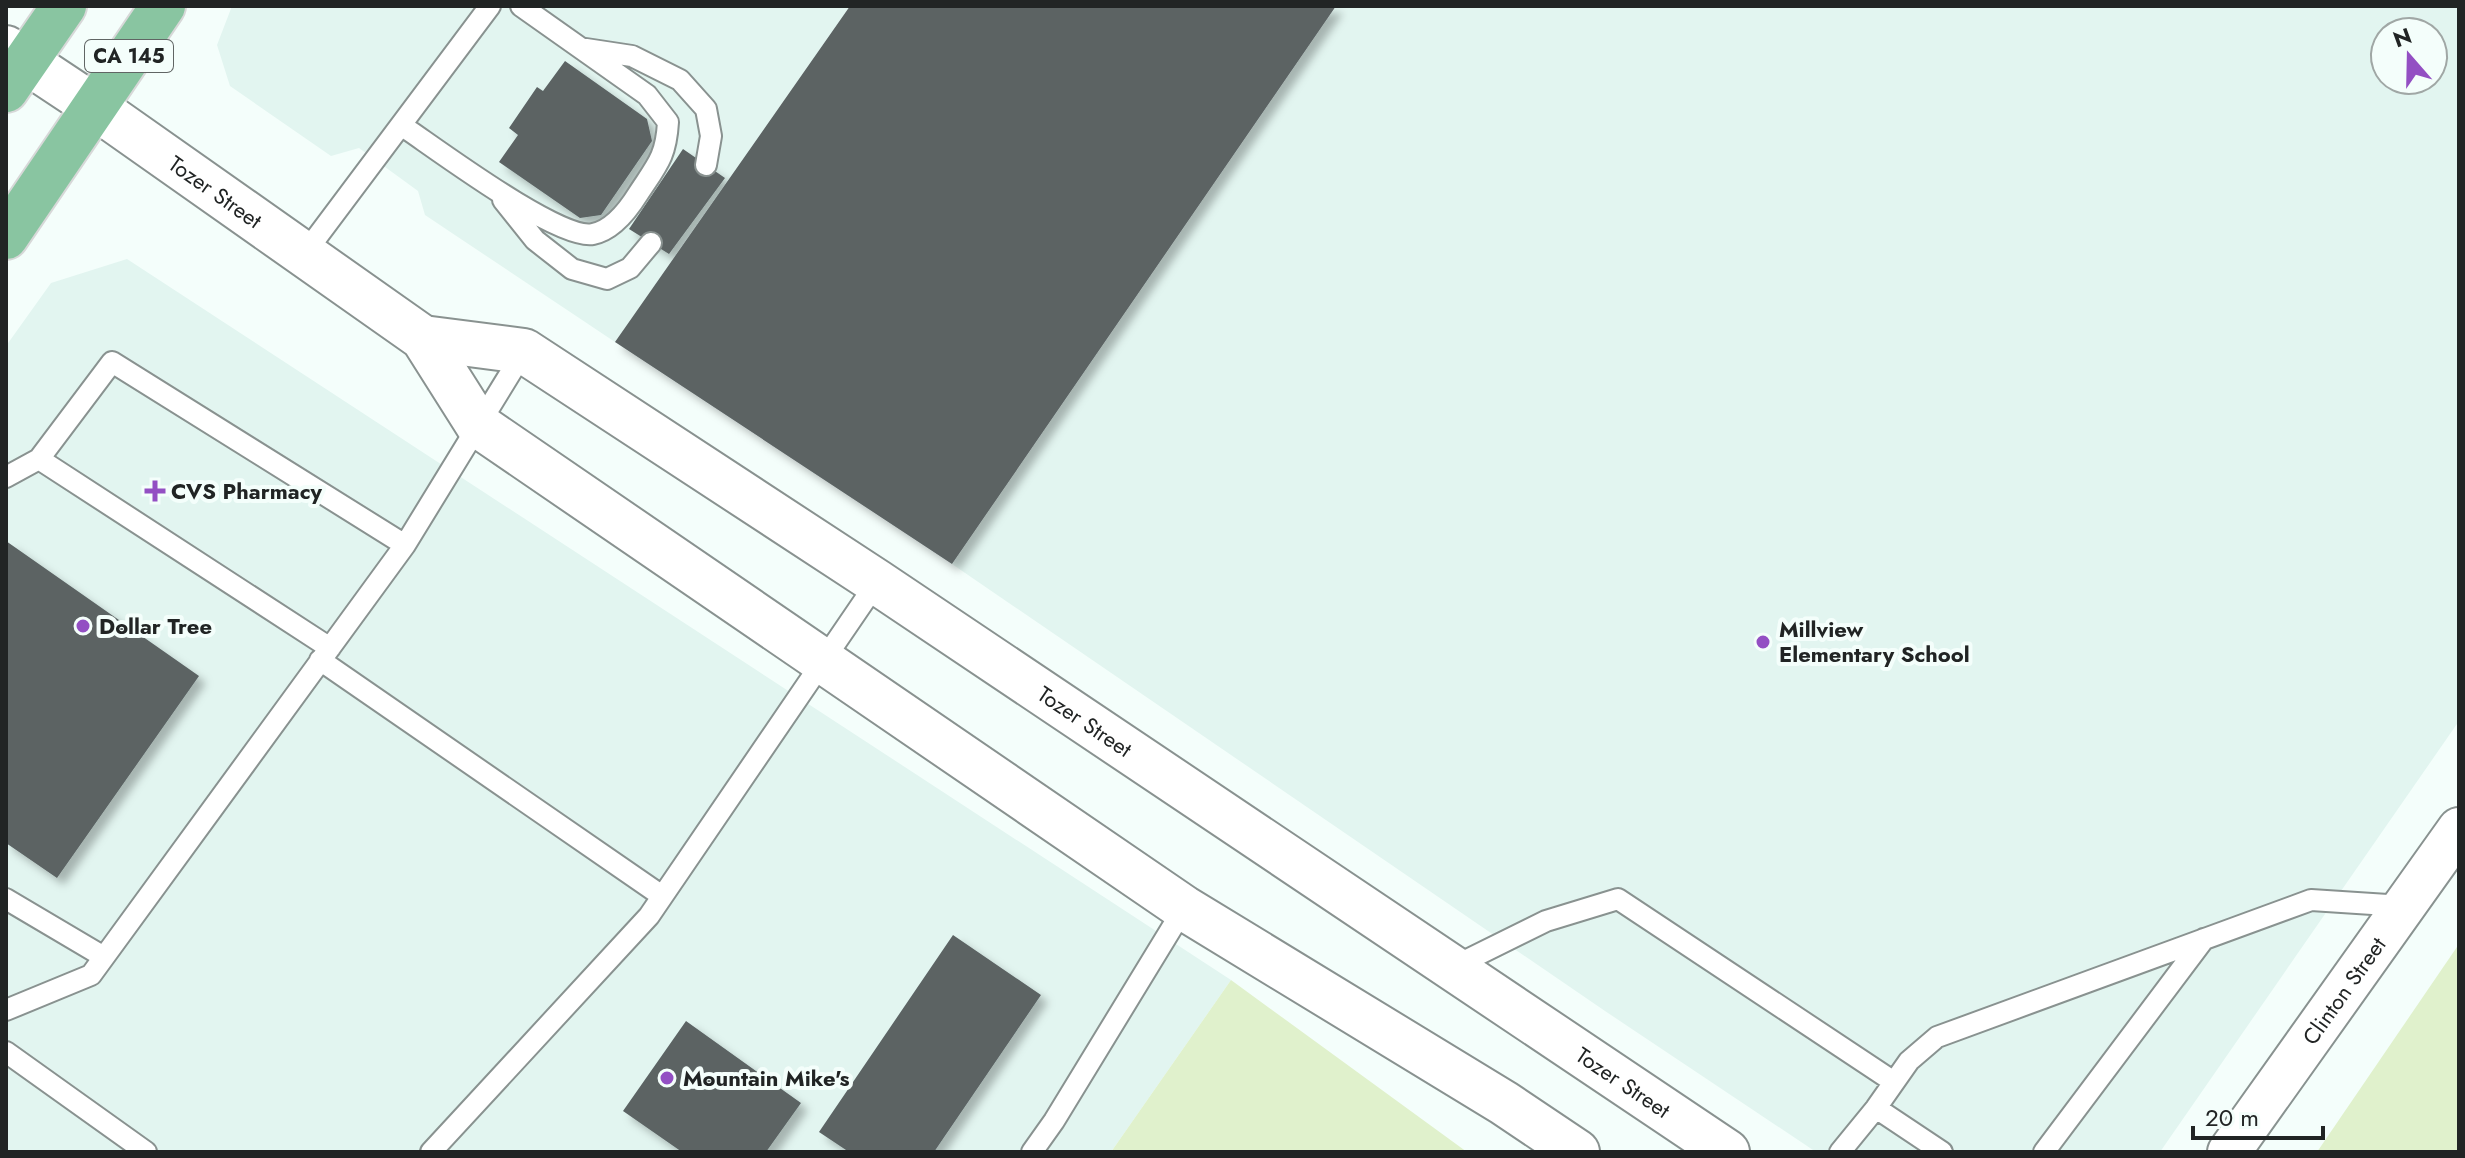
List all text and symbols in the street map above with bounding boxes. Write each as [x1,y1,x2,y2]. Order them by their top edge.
north arrow [2369,16,2449,96]
text: N [2388,19,2416,55]
road number: CA 145 [85,40,173,72]
street label: Tozer Street [162,148,269,236]
place label: CVS Pharmacy [171,475,323,507]
marker: CVS Pharmacy [146,482,164,500]
place label: Dollar Tree [99,610,212,642]
place label: Millview Elementary School [1779,613,1970,670]
marker: Dollar Tree [74,617,92,635]
marker: Millview Elementary School [1754,633,1772,651]
street label: Tozer Street [1031,678,1139,765]
street label: Clinton Street [2294,930,2394,1051]
street label: Tozer Street [1570,1039,1677,1126]
place label: Mountain Mike's [683,1062,850,1094]
marker: Mountain Mike's [658,1069,676,1087]
scale bar [2193,1090,2323,1140]
text: 20 m [2205,1100,2259,1135]

